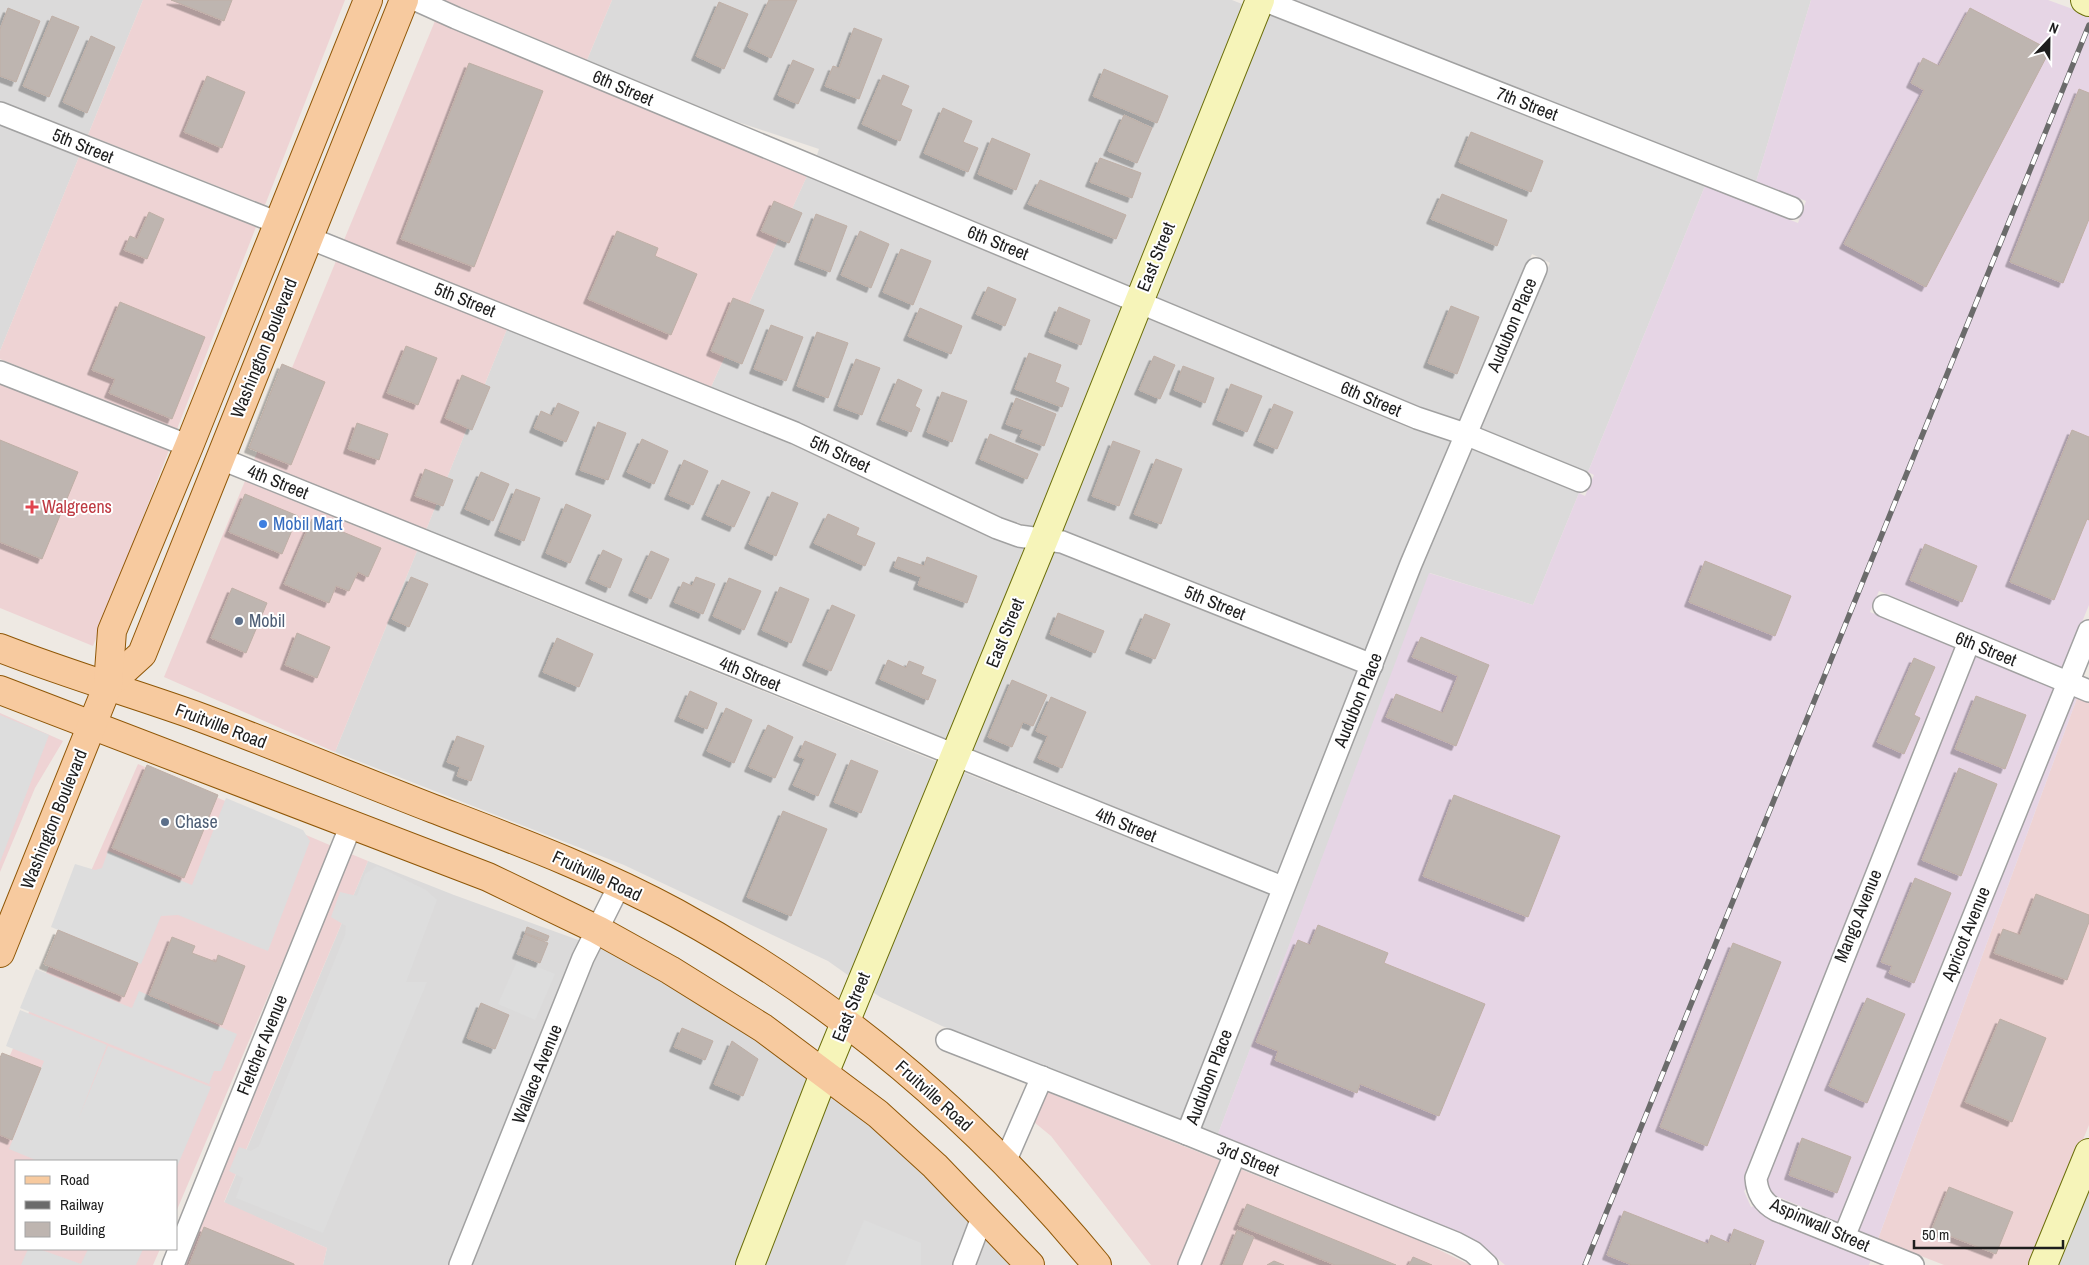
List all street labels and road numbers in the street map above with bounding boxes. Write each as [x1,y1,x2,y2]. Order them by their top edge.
street label: 6th Street [589,64,658,112]
street label: 7th Street [1493,80,1562,127]
street label: 5th Street [49,122,118,169]
street label: East Street [1130,218,1181,295]
street label: 6th Street [964,219,1033,266]
street label: Washington Boulevard [224,274,303,421]
street label: Audubon Place [1480,274,1543,377]
street label: 5th Street [431,276,500,323]
street label: 6th Street [1337,375,1406,423]
street label: 5th Street [806,429,875,478]
street label: 4th Street [244,458,313,505]
street label: 5th Street [1181,579,1250,626]
street label: East Street [979,594,1030,671]
street label: 6th Street [1952,625,2021,672]
street label: Audubon Place [1327,649,1388,752]
street label: 4th Street [716,650,785,697]
street label: Fruitville Road [172,697,270,754]
street label: Washington Boulevard [14,745,93,892]
street label: 4th Street [1092,801,1161,848]
street label: Fruitville Road [548,844,646,907]
street label: Mango Avenue [1828,866,1888,966]
street label: Apricot Avenue [1935,883,1996,986]
street label: East Street [825,968,876,1045]
street label: Fletcher Avenue [230,991,293,1099]
street label: Wallace Avenue [505,1020,568,1127]
street label: Audubon Place [1179,1026,1238,1129]
street label: Fruitville Road [890,1054,978,1137]
street label: 3rd Street [1213,1135,1283,1182]
street label: Aspinwall Street [1765,1191,1874,1258]

